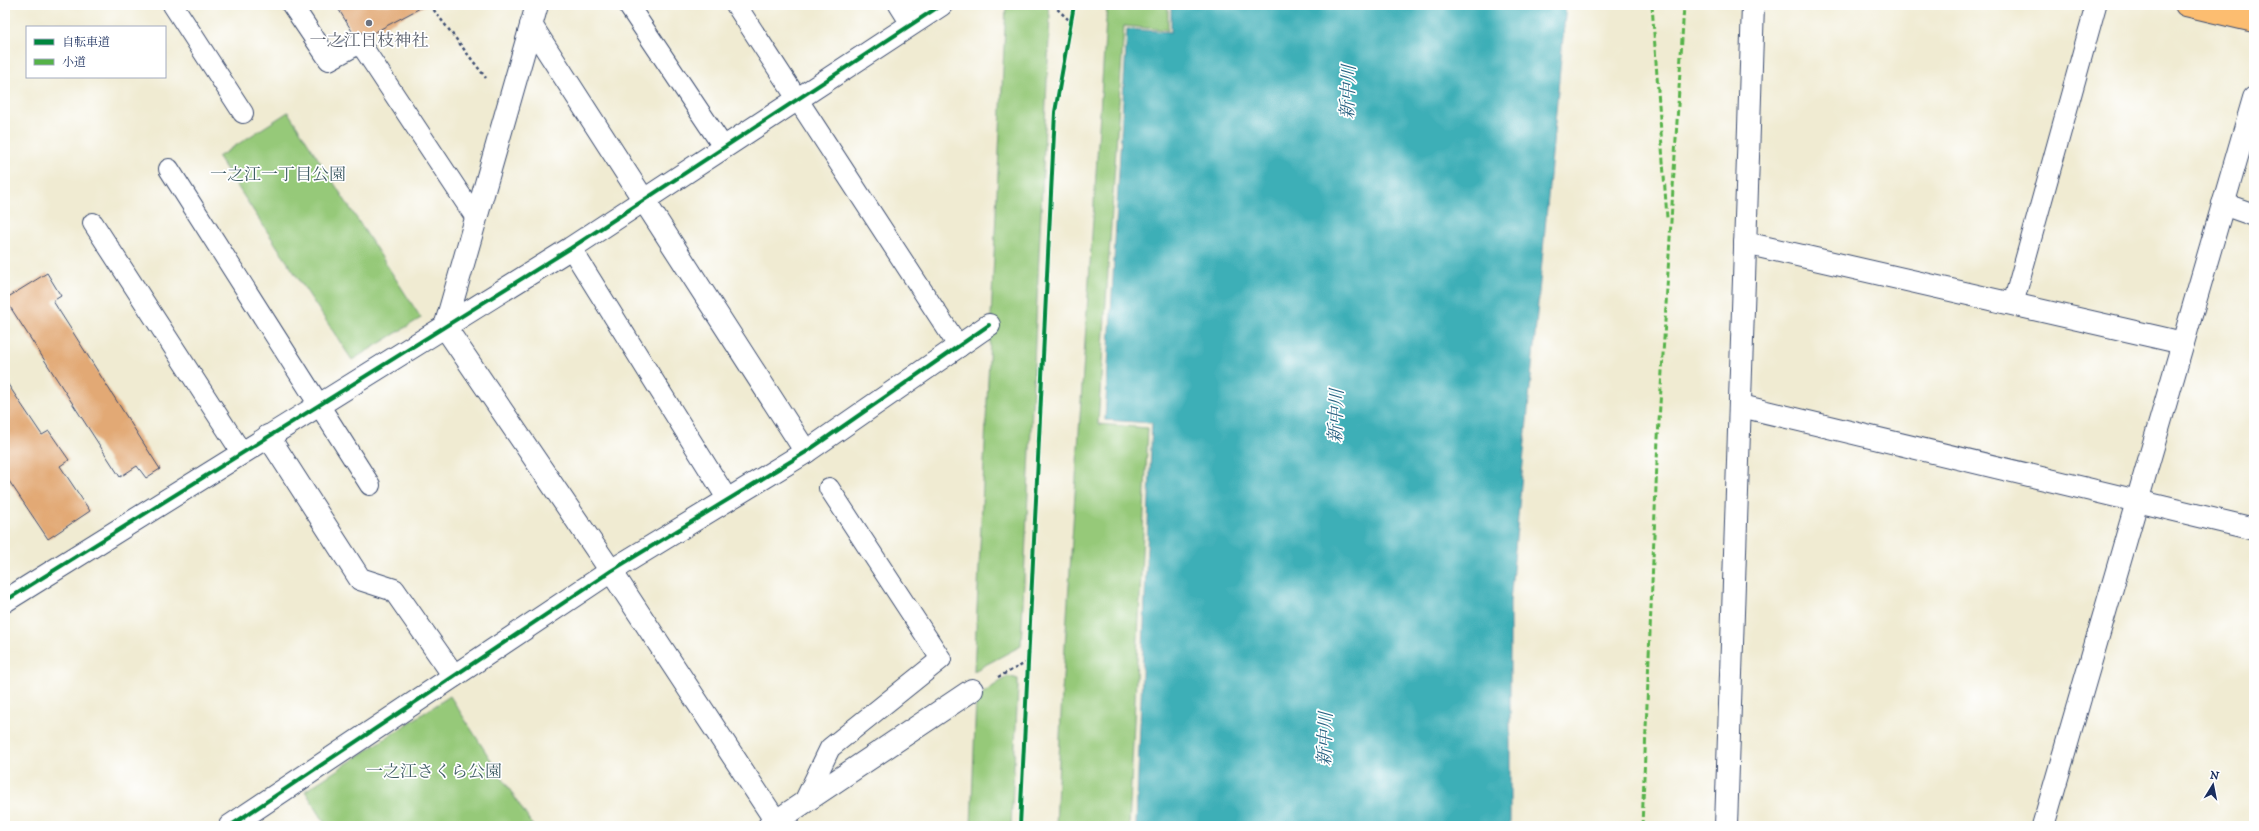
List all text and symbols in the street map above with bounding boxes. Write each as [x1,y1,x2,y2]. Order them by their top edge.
marker: 一之江日枝神社 [364,18,374,28]
legend [26,26,166,78]
place label: 一之江日枝神社 [310,30,429,52]
text: 自転車道 [62,35,110,50]
text: 小道 [62,55,86,70]
water label: 新中川 [1337,63,1361,119]
park label: 一之江一丁目公園 [210,164,346,186]
water label: 新中川 [1325,387,1349,443]
water label: 新中川 [1314,710,1338,766]
park label: 一之江さくら公園 [366,761,502,783]
north arrow [2193,765,2233,805]
text: N [2209,768,2220,784]

